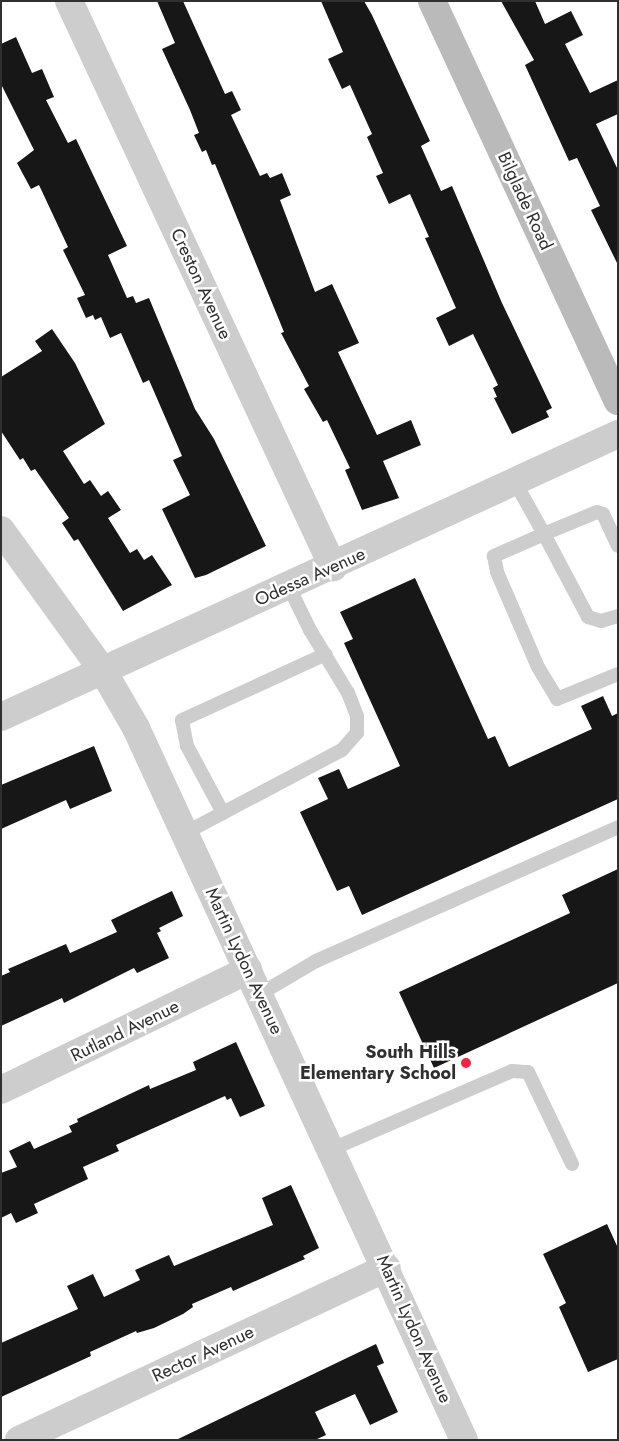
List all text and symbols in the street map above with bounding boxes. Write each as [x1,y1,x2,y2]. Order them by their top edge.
street label: Bilglade Road [493,149,557,253]
street label: Creston Avenue [166,225,236,343]
street label: Odessa Avenue [252,543,368,611]
street label: Martin Lydon Avenue [201,884,287,1038]
street label: Rutland Avenue [67,995,183,1067]
place label: South Hills Elementary School [300,1042,456,1084]
marker: South Hills Elementary School [460,1057,472,1069]
street label: Martin Lydon Avenue [372,1252,456,1406]
street label: Rector Avenue [149,1321,257,1387]

